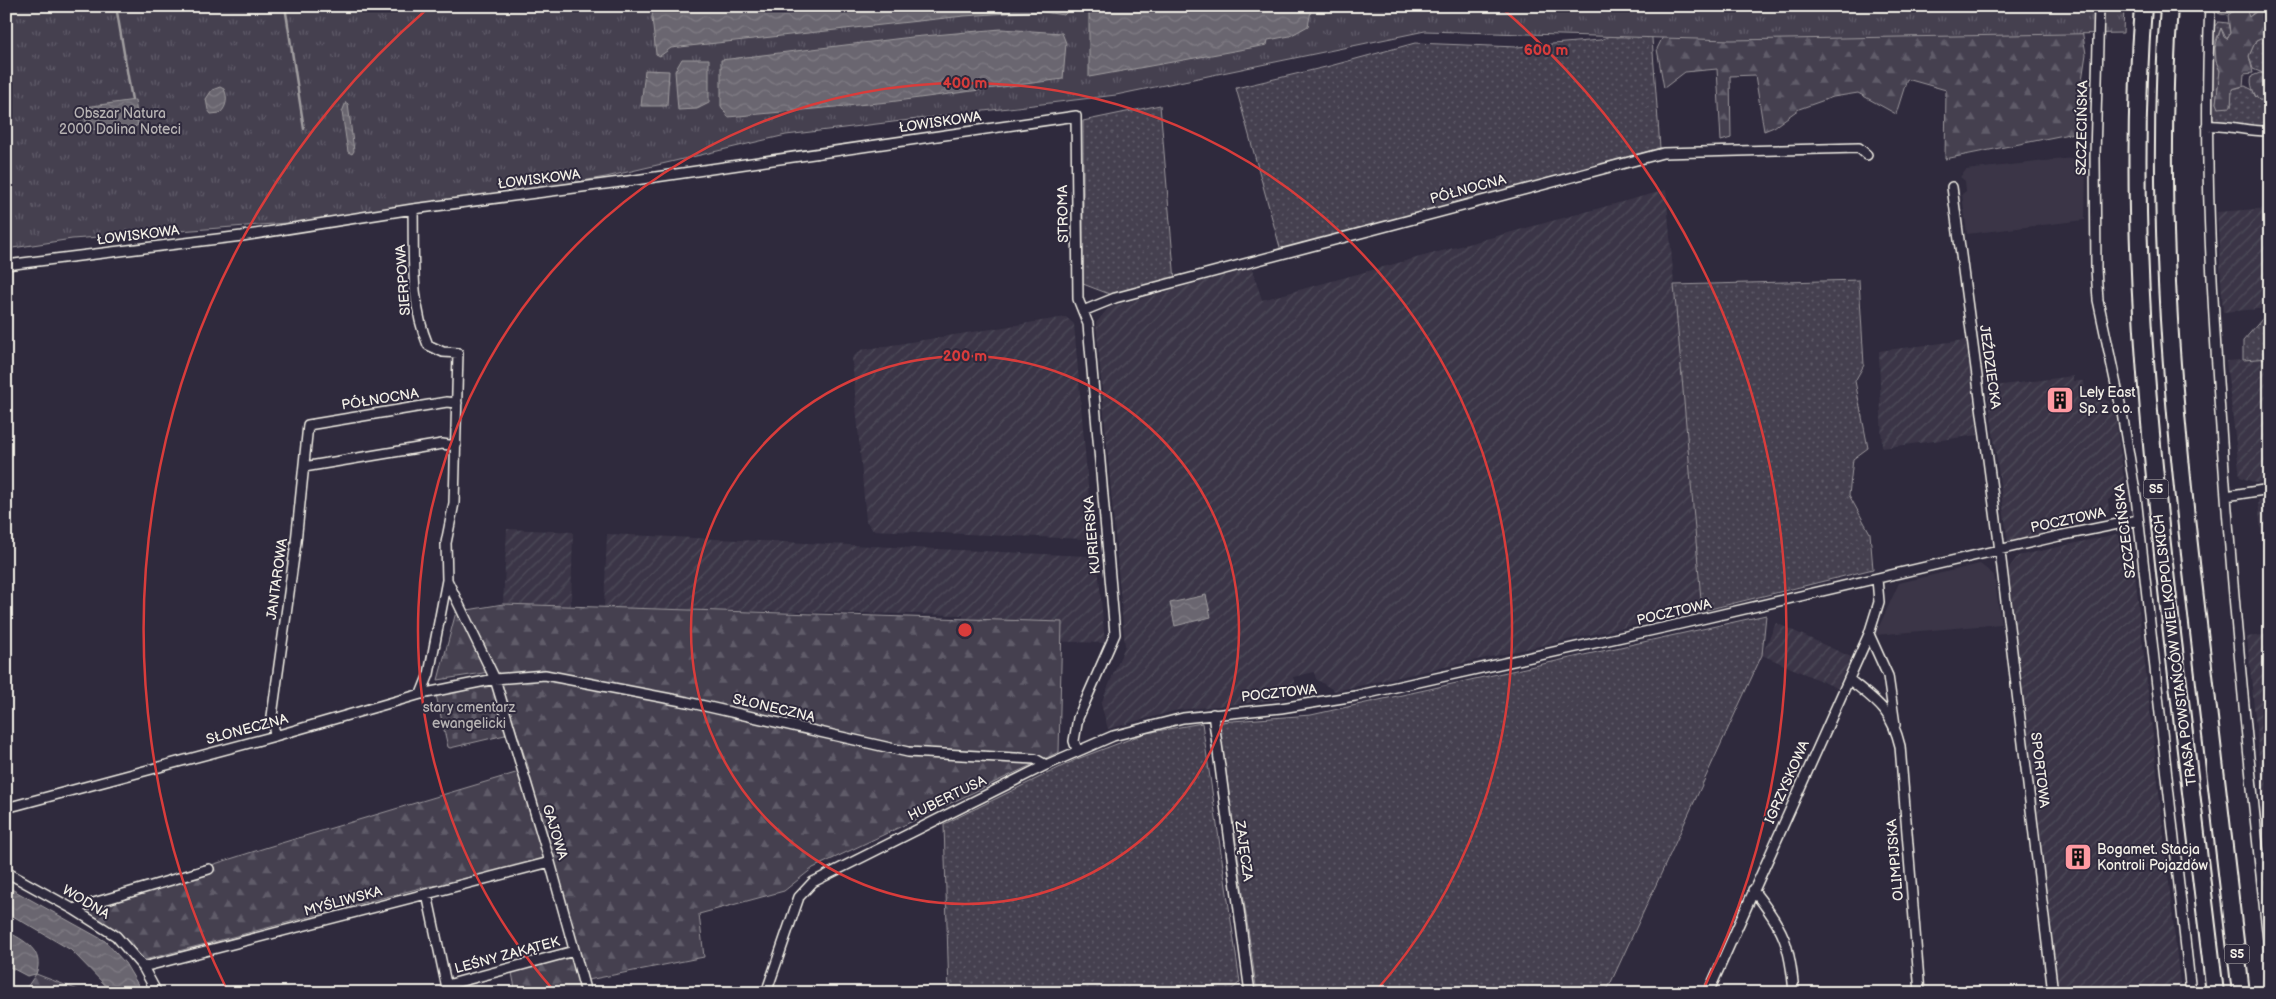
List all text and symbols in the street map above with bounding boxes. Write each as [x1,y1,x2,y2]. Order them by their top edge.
text: 600 m [1524,41,1569,60]
text: 400 m [943,74,987,93]
street label: SZCZECIŃSKA [2072,80,2091,176]
park label: Obszar Natura 2000 Dolina Noteci [59,105,181,138]
street label: ŁOWISKOWA [898,108,983,136]
street label: ŁOWISKOWA [497,165,582,192]
street label: PÓŁNOCNA [1428,170,1508,207]
street label: STROMA [1054,184,1072,243]
street label: ŁOWISKOWA [96,221,181,248]
street label: SIERPOWA [392,243,414,316]
street label: JEŹDZIECKA [1976,324,2005,411]
text: 200 m [943,347,987,366]
street label: PÓŁNOCNA [340,383,420,413]
place label: Lely East Sp. z o.o. [2079,384,2136,417]
building icon: Lely East Sp. z o.o. [2045,385,2075,415]
road number: S5 [2144,479,2168,498]
street label: SZCZECIŃSKA [2110,482,2139,579]
street label: KURIERSKA [1080,495,1104,575]
street label: POCZTOWA [2029,504,2107,536]
street label: TRASA POWSTAŃCÓW WIELKOPOLSKICH [2149,513,2200,787]
street label: JANTAROWA [263,537,291,621]
street label: POCZTOWA [1635,595,1713,629]
centre of rings [956,621,974,639]
street label: POCZTOWA [1240,681,1318,705]
street label: SŁONECZNA [731,690,817,726]
park label: stary cmentarz ewangelicki [423,699,516,732]
street label: SŁONECZNA [204,710,290,748]
street label: SPORTOWA [2027,731,2053,809]
street label: IGRZYSKOWA [1761,737,1813,826]
street label: HUBERTUSA [905,772,989,824]
street label: GAJOWA [539,802,572,862]
street label: OLIMPIJSKA [1883,818,1907,902]
street label: ZAJĘCZA [1231,819,1257,883]
place label: Bogamet. Stacja Kontroli Pojazdów [2097,841,2209,874]
building icon: Bogamet. Stacja Kontroli Pojazdów [2063,842,2093,872]
street label: WODNA [59,881,113,923]
street label: MYŚLIWSKA [302,881,384,920]
street label: LEŚNY ZAKĄTEK [452,932,562,977]
road number: S5 [2224,944,2250,964]

